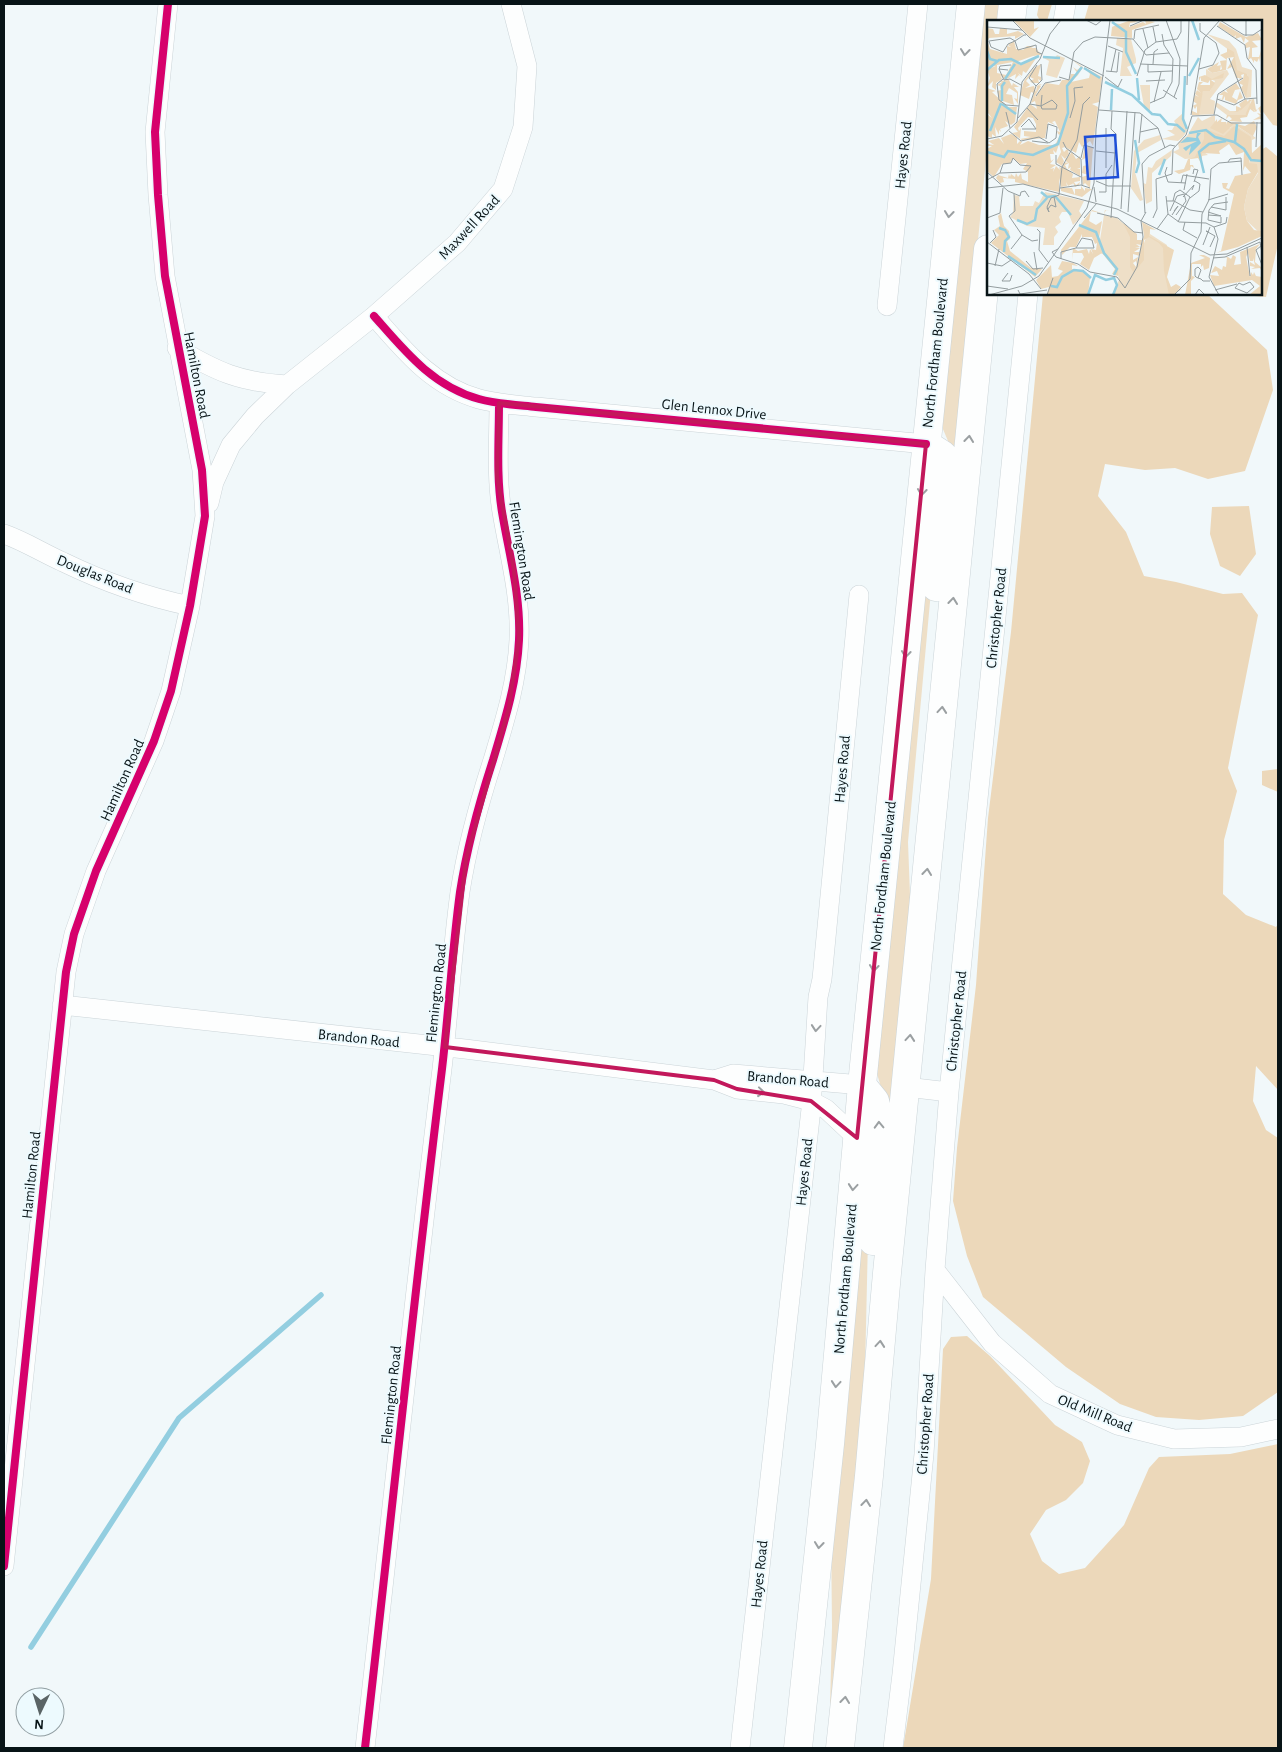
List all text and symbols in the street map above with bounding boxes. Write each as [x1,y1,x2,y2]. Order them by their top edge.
inset map [987,20,1262,295]
one-way arrow [960,49,971,57]
street label: Hayes Road [893,120,915,189]
street label: Maxwell Road [436,192,503,262]
one-way arrow [944,210,955,218]
street label: North Fordham Boulevard [920,277,951,429]
street label: Hamilton Road [181,331,212,420]
street label: Glen Lennox Drive [661,397,767,422]
one-way arrow [963,435,974,443]
one-way arrow [917,489,928,497]
street label: Flemington Road [506,501,537,602]
street label: Douglas Road [55,552,135,597]
street label: Christopher Road [984,567,1009,669]
one-way arrow [947,596,958,604]
one-way arrow [900,650,911,658]
one-way arrow [937,706,948,714]
street label: Hayes Road [832,734,853,803]
street label: Hamilton Road [98,737,147,823]
street label: North Fordham Boulevard [868,800,899,952]
one-way arrow [921,868,932,876]
street label: Flemington Road [424,943,449,1043]
one-way arrow [869,965,880,973]
street label: Christopher Road [944,970,969,1072]
one-way arrow [811,1024,822,1032]
street label: Brandon Road [317,1027,401,1050]
one-way arrow [904,1034,915,1042]
street label: Brandon Road [746,1068,830,1091]
one-way arrow [757,1086,765,1097]
one-way arrow [874,1120,884,1128]
street label: Hamilton Road [19,1130,44,1220]
street label: Hayes Road [794,1137,816,1206]
one-way arrow [848,1183,859,1191]
street label: North Fordham Boulevard [831,1203,860,1355]
one-way arrow [875,1340,886,1348]
street label: Flemington Road [379,1345,404,1445]
street label: Christopher Road [914,1373,937,1475]
one-way arrow [830,1380,841,1388]
street label: Old Mill Road [1056,1392,1134,1435]
one-way arrow [860,1499,871,1507]
street label: Hayes Road [749,1539,771,1608]
one-way arrow [814,1542,825,1550]
north arrow [15,1687,65,1737]
one-way arrow [839,1695,850,1703]
text: N [34,1717,45,1731]

